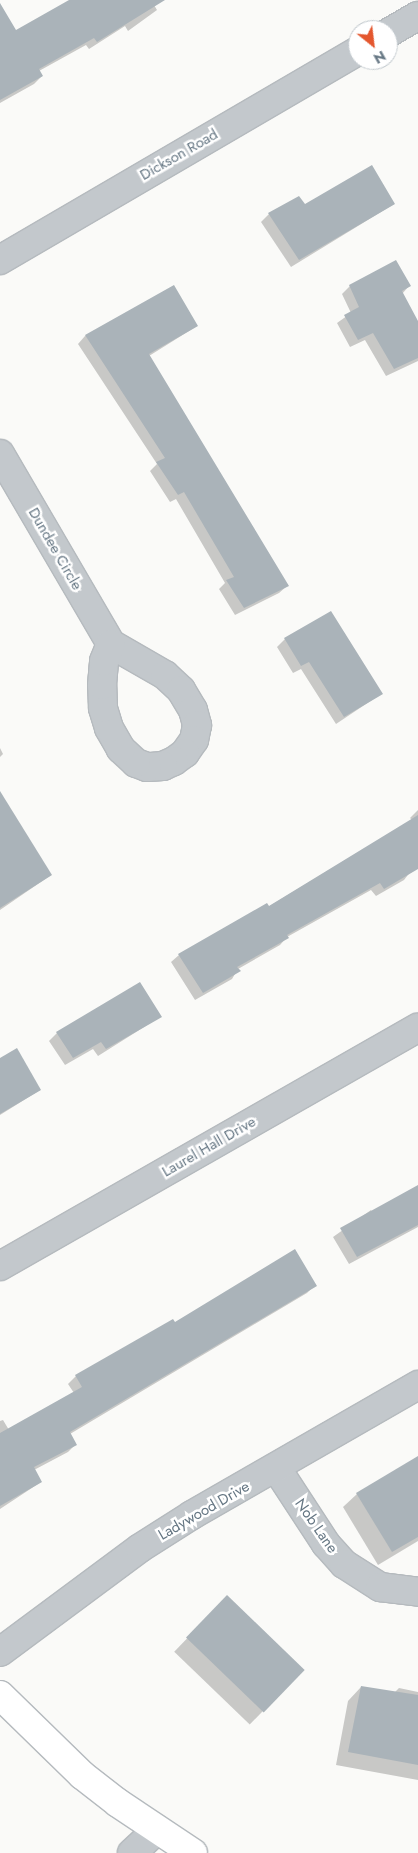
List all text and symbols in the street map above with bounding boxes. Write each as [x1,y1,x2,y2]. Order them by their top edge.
north arrow [348,20,398,70]
text: N [370,46,390,69]
street label: Dickson Road [137,125,221,185]
street label: Dundee Circle [24,505,86,593]
street label: Laurel Hall Drive [159,1113,259,1181]
street label: Ladywood Drive [155,1478,253,1544]
street label: Nob Lane [291,1495,341,1557]

